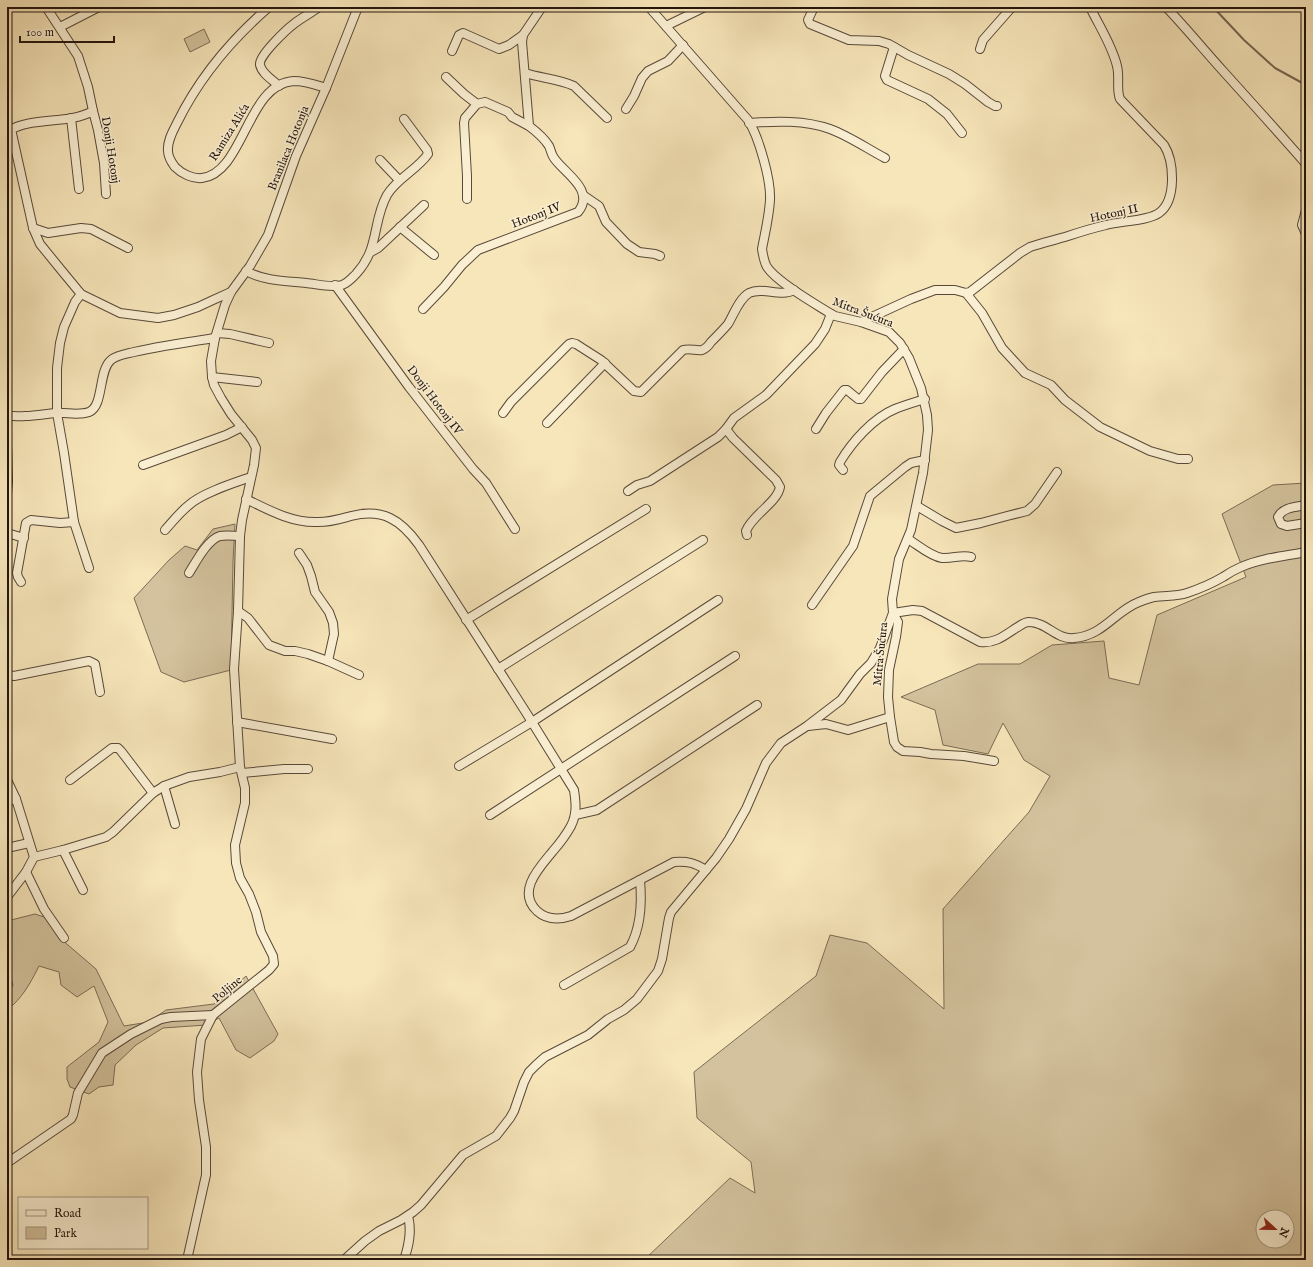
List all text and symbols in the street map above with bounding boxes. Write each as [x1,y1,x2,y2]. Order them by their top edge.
scale bar [20,18,114,44]
text: 100 m [26,25,54,40]
street label: Ramiza Alića [206,100,253,164]
street label: Branilaca Hotonja [265,103,313,193]
street label: Donji Hotonj [98,116,123,185]
street label: Hotonj IV [509,199,564,232]
street label: Hotonj II [1088,201,1140,226]
street label: Mitra Šućura [830,293,897,331]
street label: Donji Hotonj IV [404,363,466,439]
street label: Mitra Šućura [869,620,891,687]
street label: Poljine [209,972,246,1006]
legend [18,1197,148,1249]
text: Road [54,1206,82,1221]
north arrow [1255,1209,1295,1249]
text: N [1275,1224,1292,1240]
text: Park [54,1226,77,1241]

